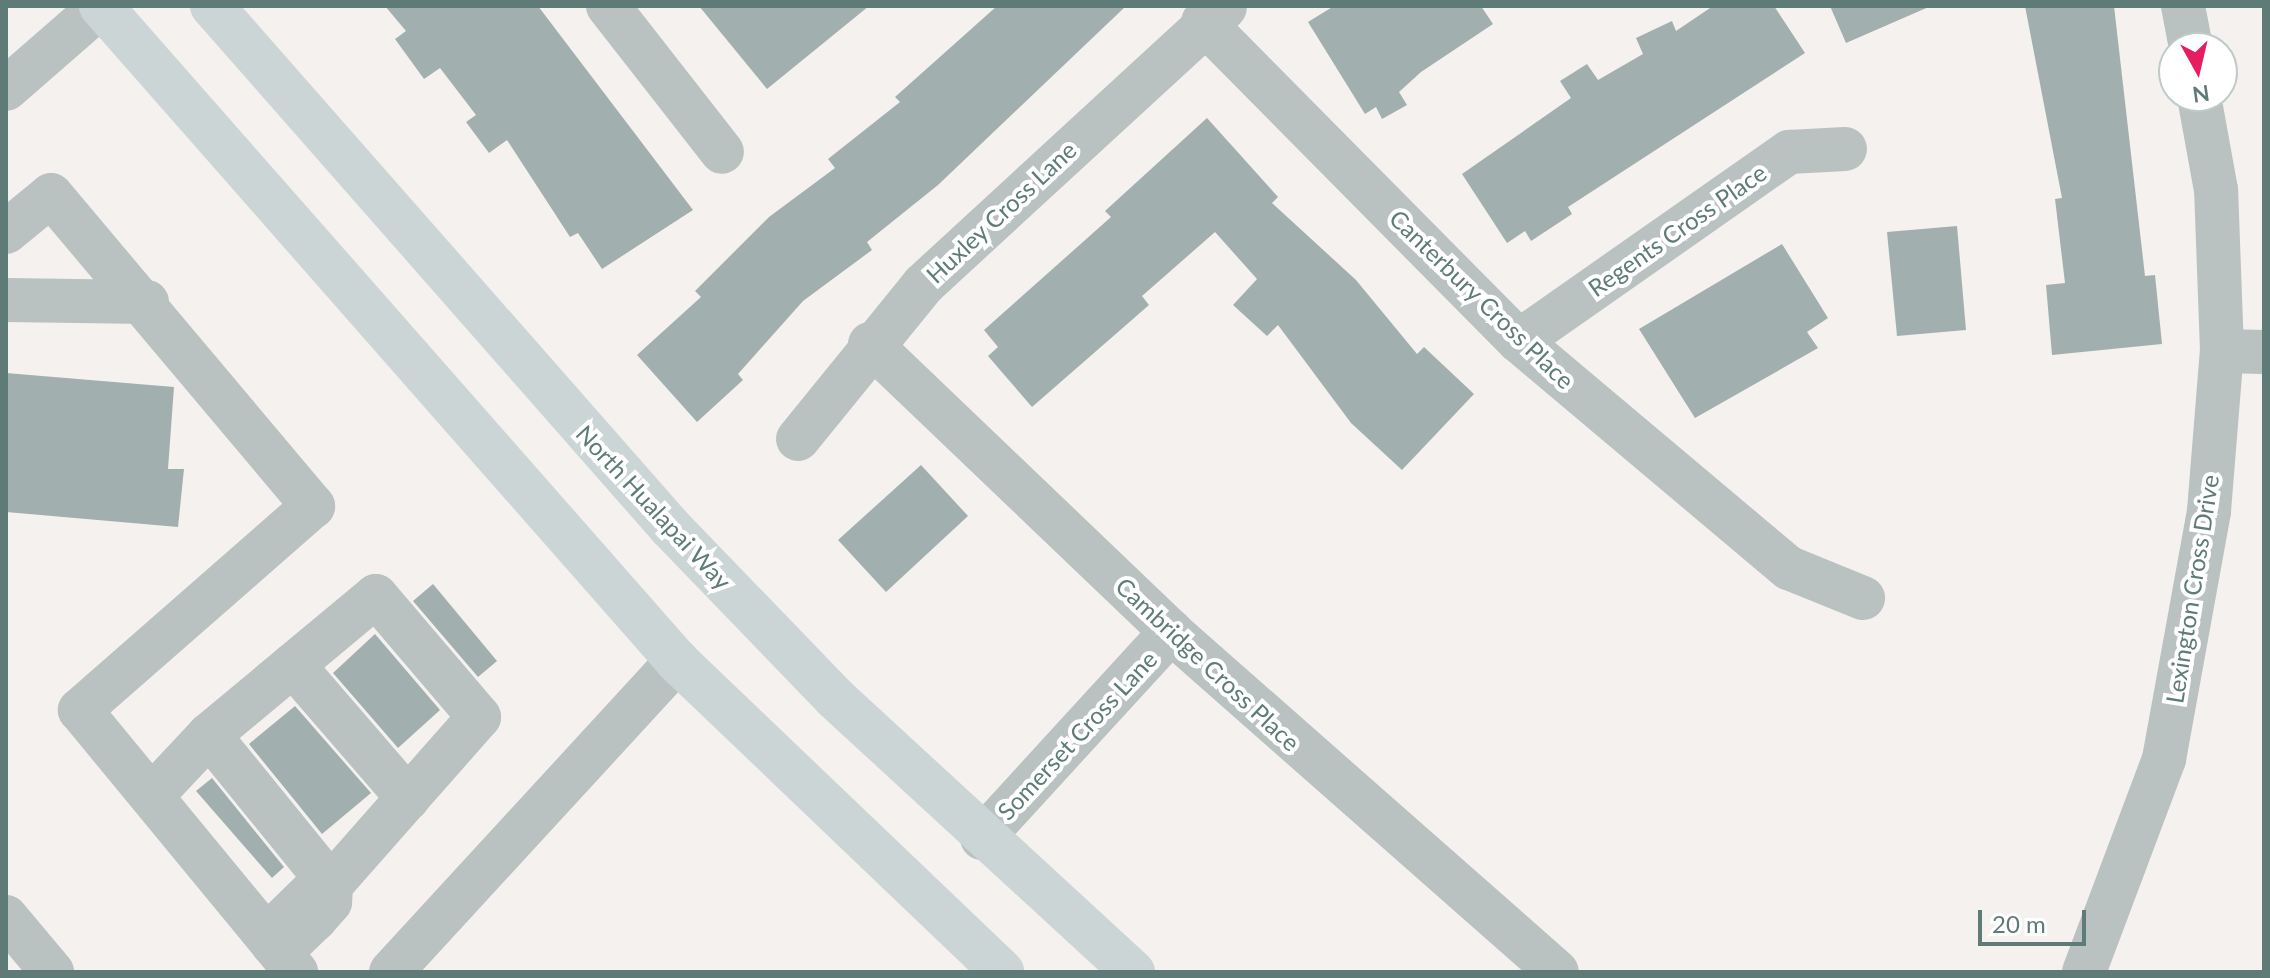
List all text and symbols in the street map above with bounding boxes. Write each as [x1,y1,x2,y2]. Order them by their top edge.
north arrow [2158,32,2238,112]
text: N [2191,80,2211,109]
street label: Huxley Cross Lane [920,135,1082,289]
street label: Regents Cross Place [1582,158,1772,302]
street label: Canterbury Cross Place [1384,203,1580,395]
street label: North Hualapai Way [570,419,738,595]
street label: Lexington Cross Drive [2160,473,2224,705]
street label: Cambridge Cross Place [1110,571,1306,757]
street label: Somerset Cross Lane [991,645,1163,825]
scale bar [1982,894,2090,944]
text: 20 m [1992,909,2046,938]

